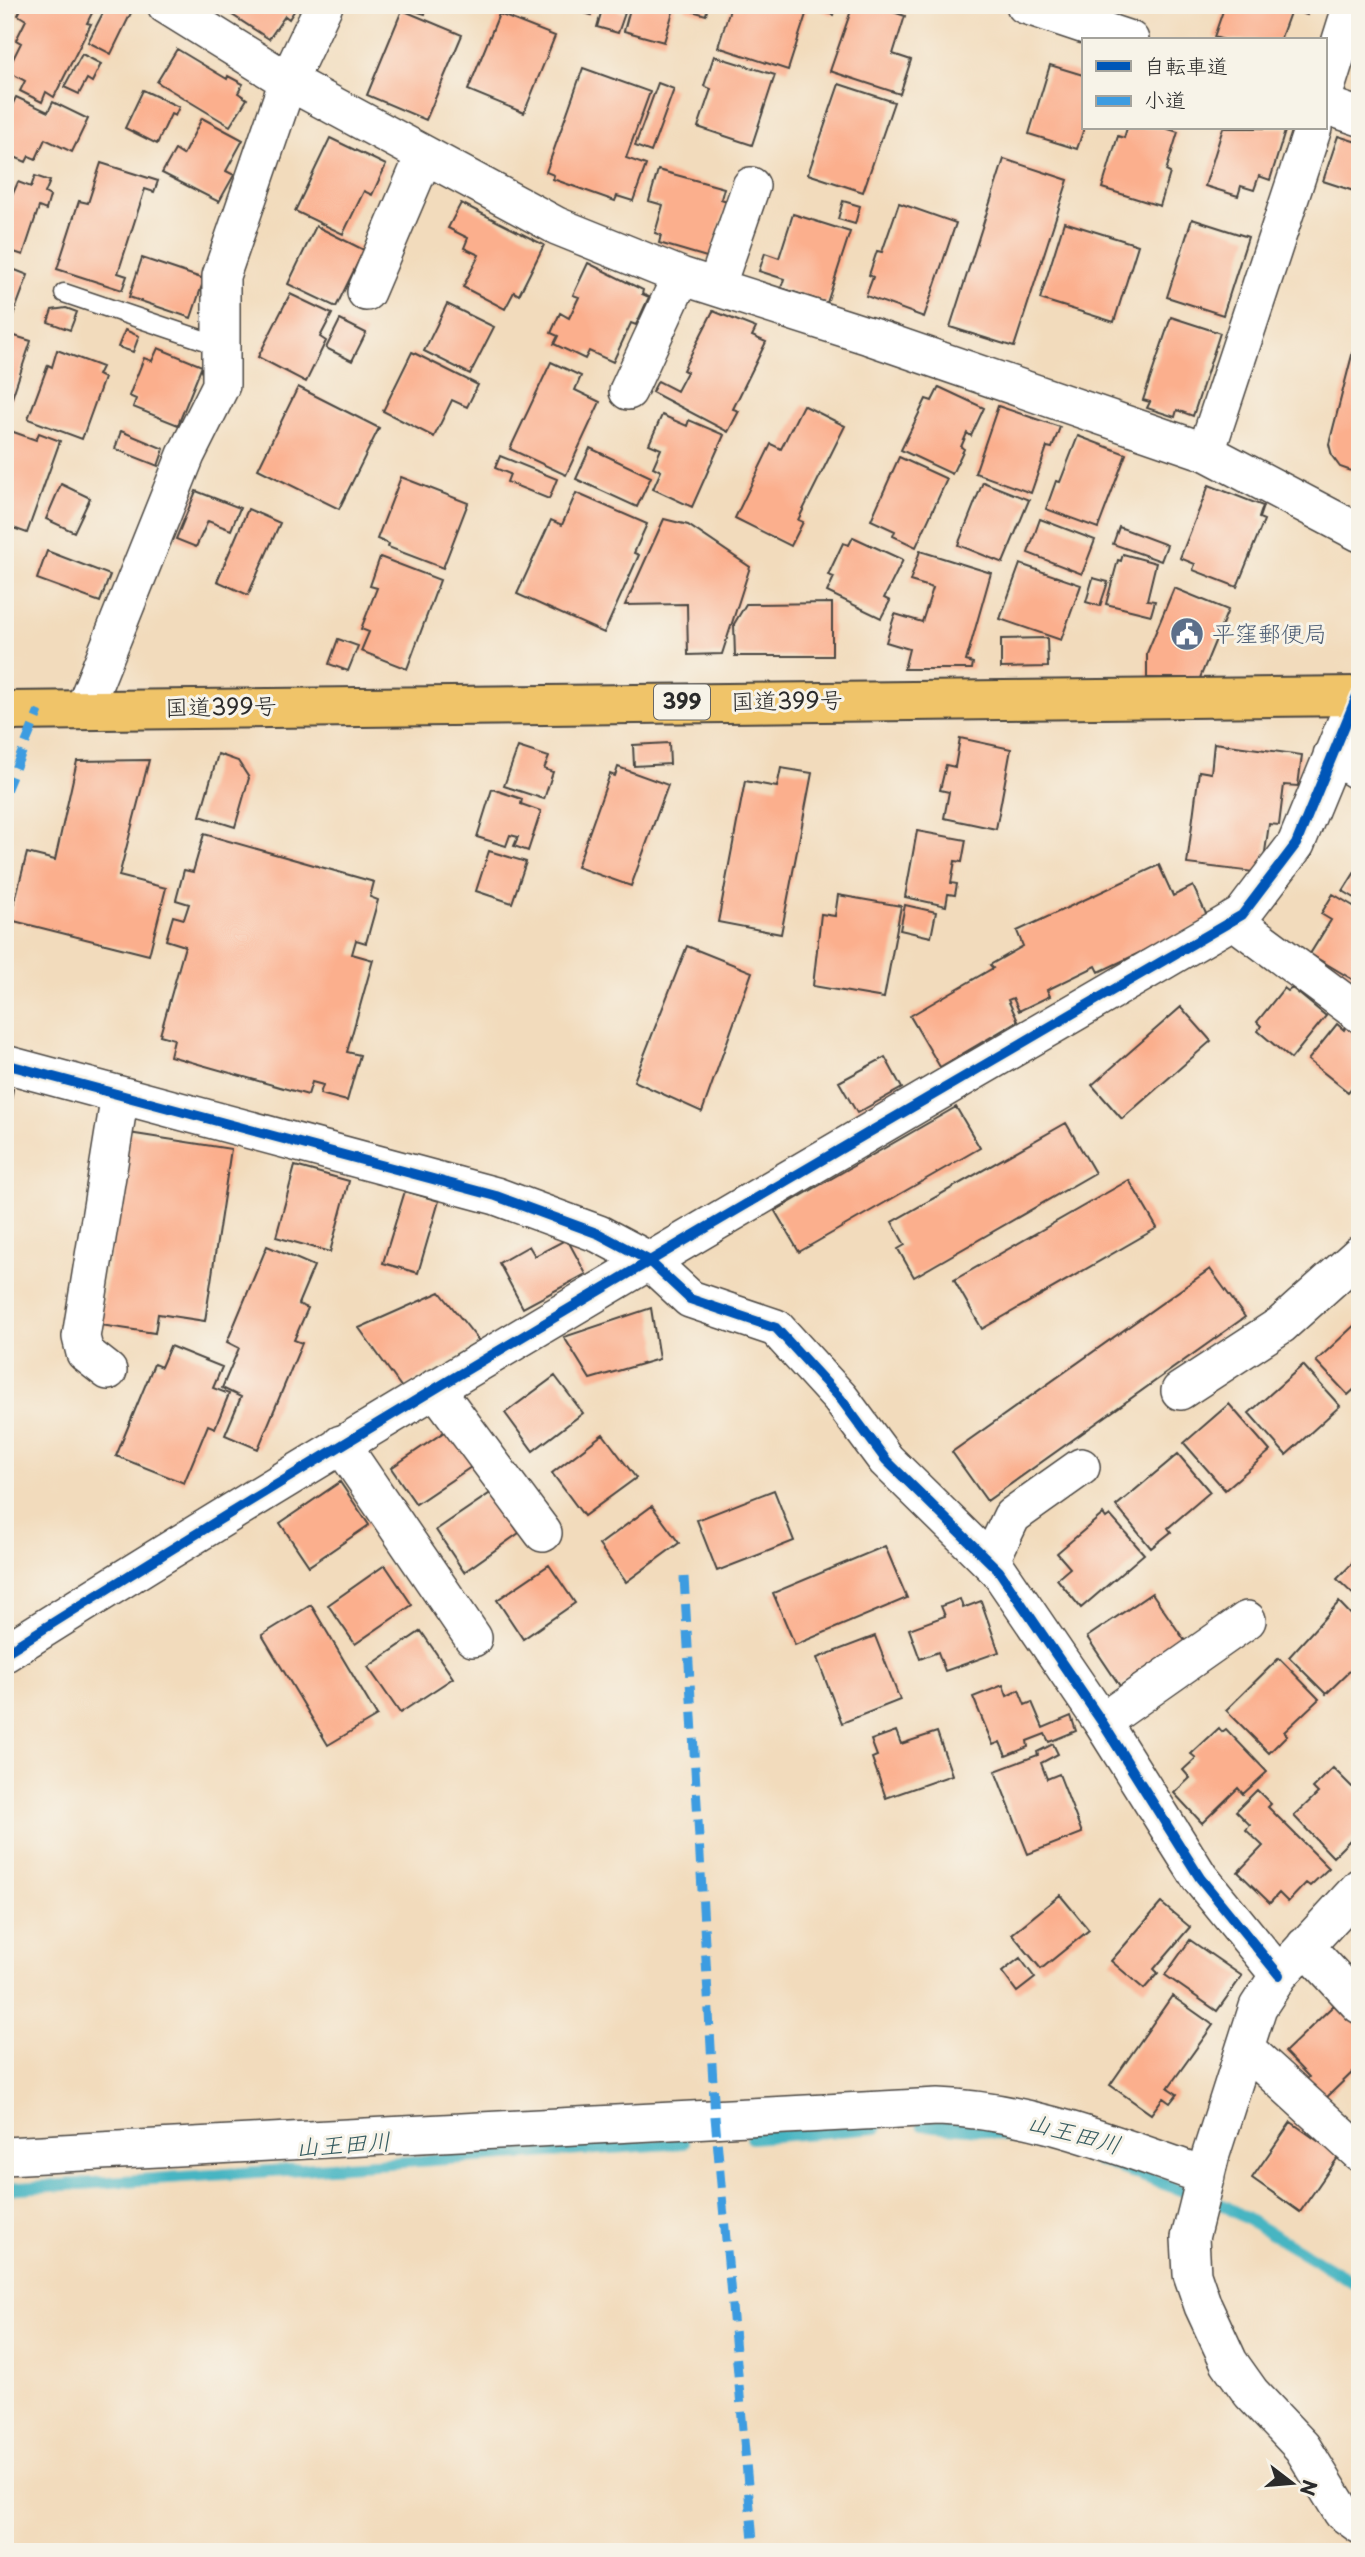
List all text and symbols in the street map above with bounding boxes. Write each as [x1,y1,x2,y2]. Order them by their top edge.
legend [1082,38,1326,130]
text: 自転車道 [1144,49,1228,81]
text: 小道 [1144,83,1186,115]
public building icon: 平窪郵便局 [1168,615,1206,653]
place label: 平窪郵便局 [1212,615,1327,650]
street label: 国道399号 [731,681,843,718]
road number: 399 [654,684,710,720]
street label: 国道399号 [165,687,277,724]
water label: 山王田川 [1023,2102,1126,2162]
water label: 山王田川 [294,2122,392,2164]
north arrow [1256,2448,1326,2518]
text: N [1294,2477,1325,2499]

